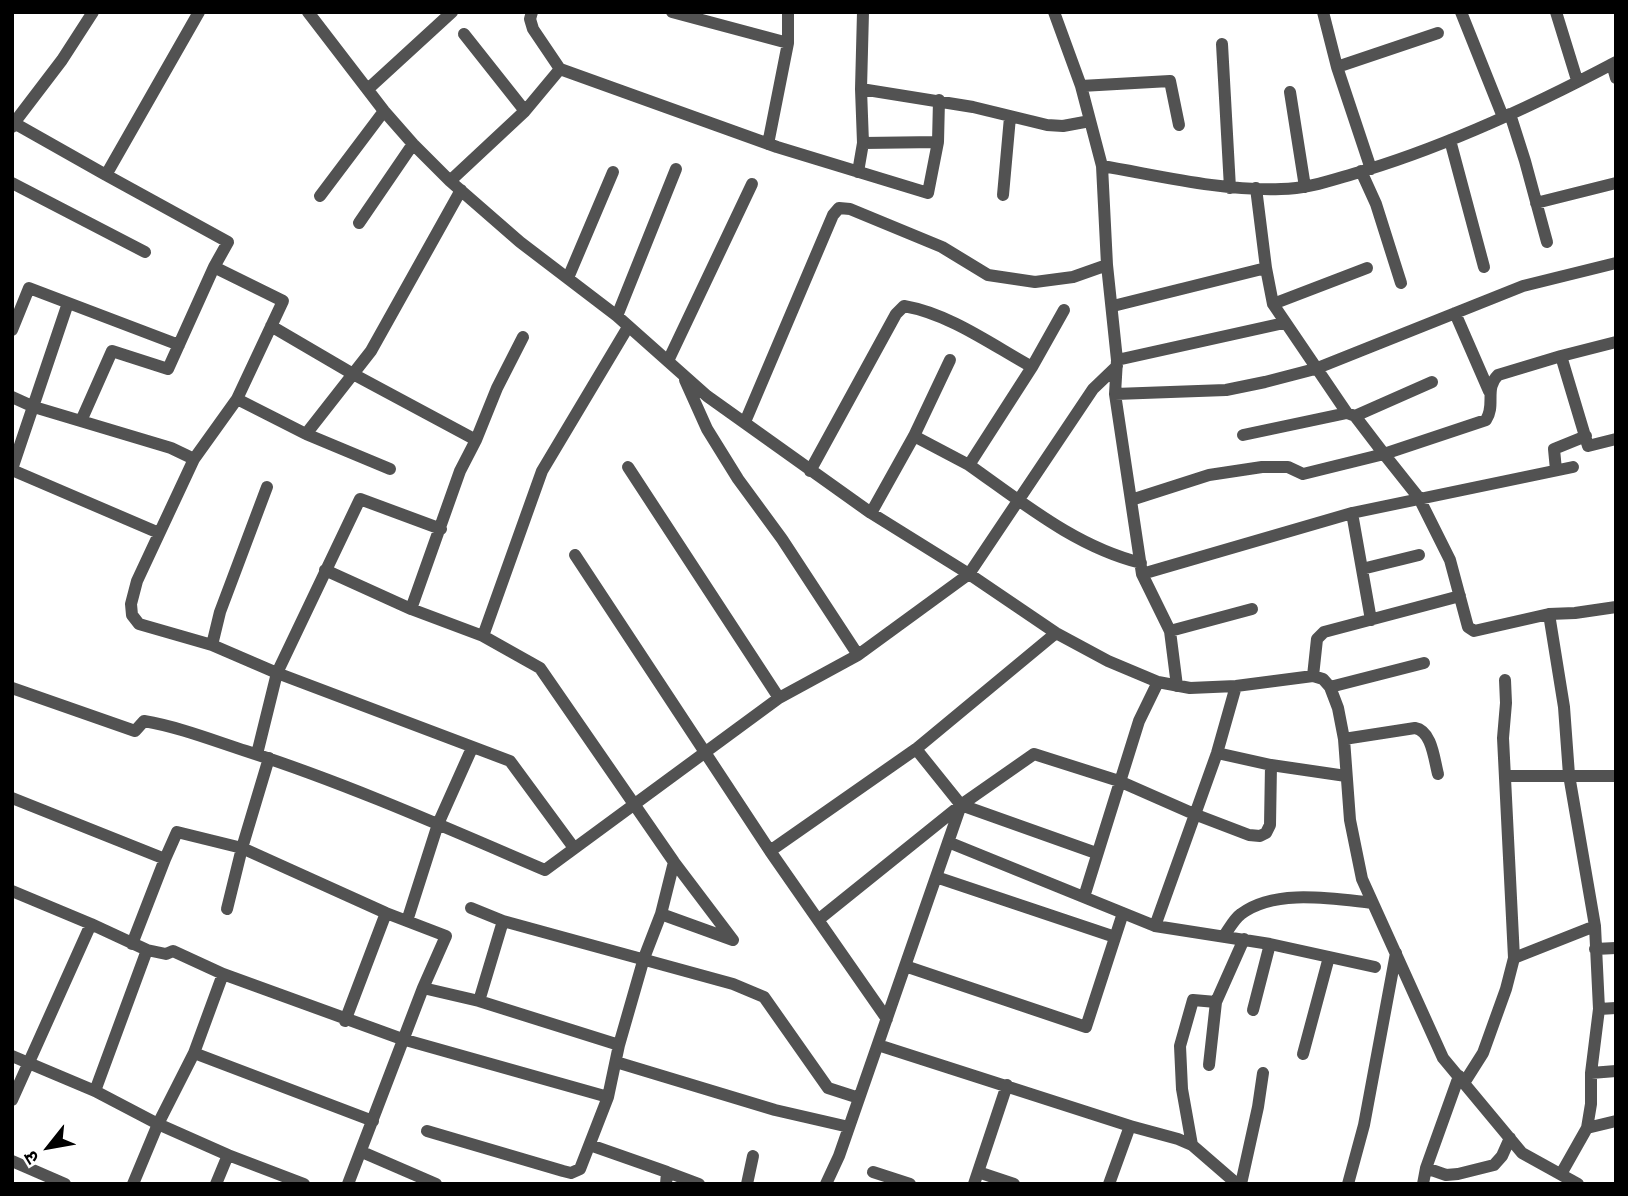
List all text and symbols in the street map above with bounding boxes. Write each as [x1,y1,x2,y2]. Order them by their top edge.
north arrow [14,1112,84,1182]
text: उ [17,1146,45,1169]

